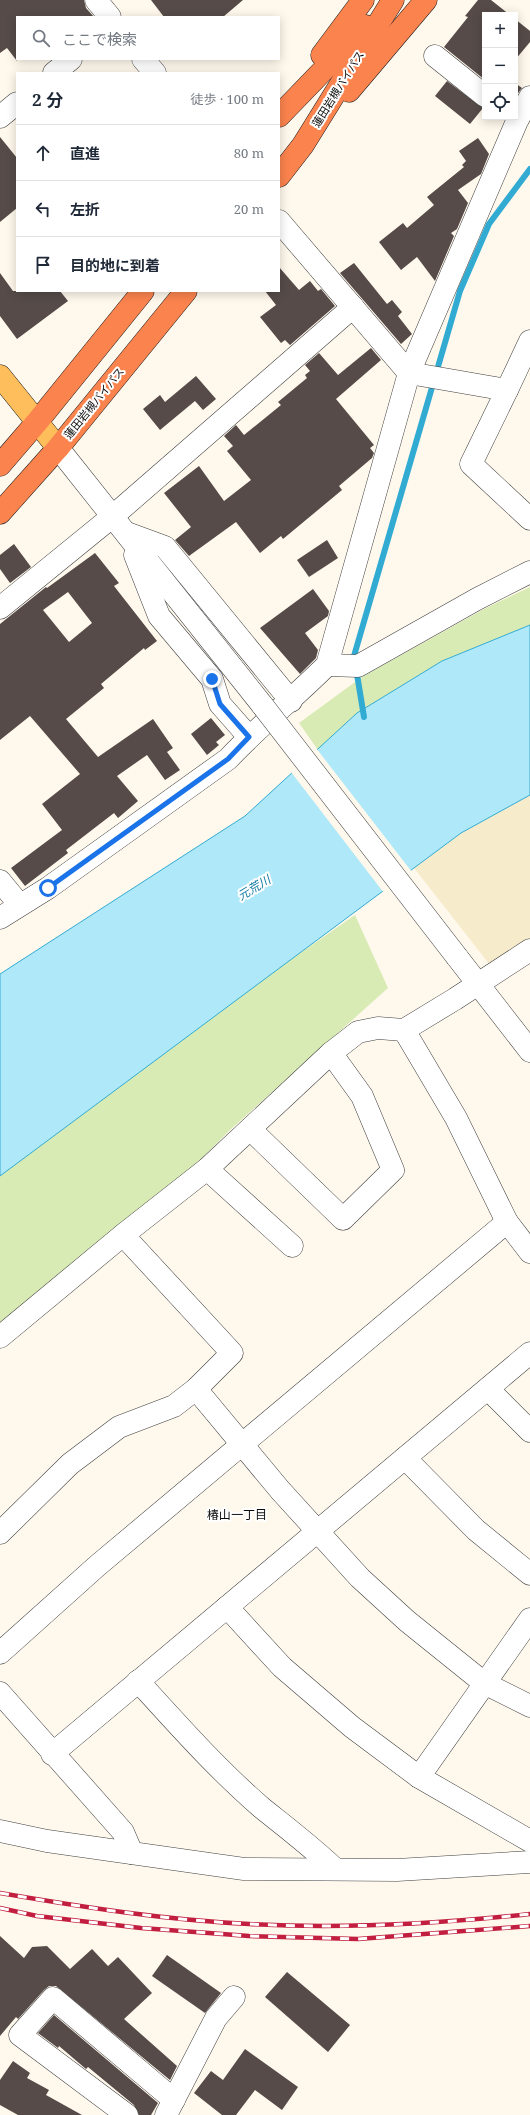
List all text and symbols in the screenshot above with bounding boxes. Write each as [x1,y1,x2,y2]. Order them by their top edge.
map controls [482,12,518,120]
button: + [482,12,518,48]
search box [16,16,280,60]
icon: search [30,27,52,49]
text: ここで検索 [62,29,137,49]
street label: 蓮田岩槻バイパス [308,48,367,130]
button: − [482,48,518,84]
button: locate [482,84,518,120]
text: 2 分 [32,88,63,111]
text: 徒歩 · 100 m [191,90,264,108]
icon: ahead [32,142,54,164]
text: 直進 [70,143,100,163]
text: 80 m [234,144,264,162]
icon: left [32,198,54,220]
text: 左折 [70,199,100,219]
text: 20 m [234,200,264,218]
icon: arrive [32,254,54,276]
text: 目的地に到着 [70,255,160,275]
street label: 蓮田岩槻バイパス [60,364,127,442]
route end [203,670,221,688]
water label: 元荒川 [234,870,275,904]
route start [39,879,57,897]
district label: 椿山一丁目 [207,1506,267,1523]

